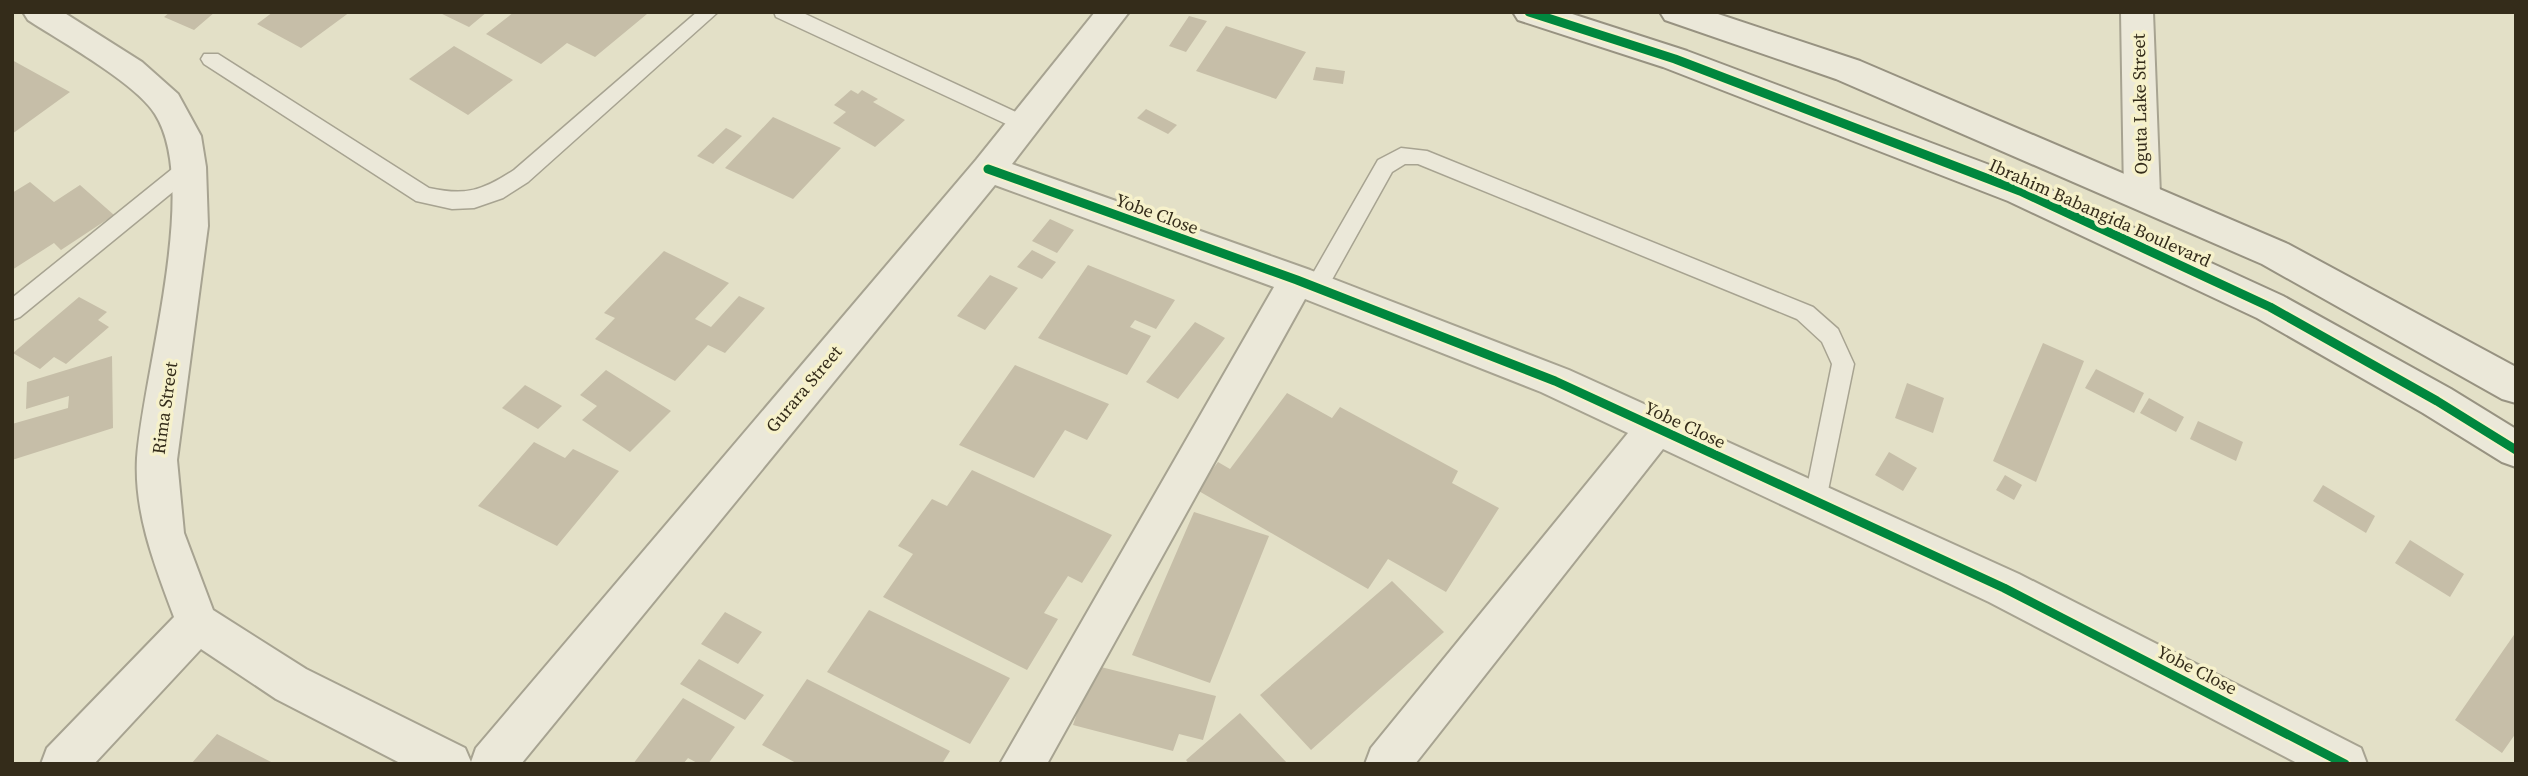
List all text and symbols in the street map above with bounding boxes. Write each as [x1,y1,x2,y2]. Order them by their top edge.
street label: Oguta Lake Street [2126,33,2153,175]
street label: Ibrahim Babangida Boulevard [1985,152,2215,273]
street label: Yobe Close [1112,187,1202,240]
street label: Gurara Street [760,340,848,438]
street label: Rima Street [146,360,183,456]
street label: Yobe Close [1641,395,1730,454]
street label: Yobe Close [2153,639,2242,700]

